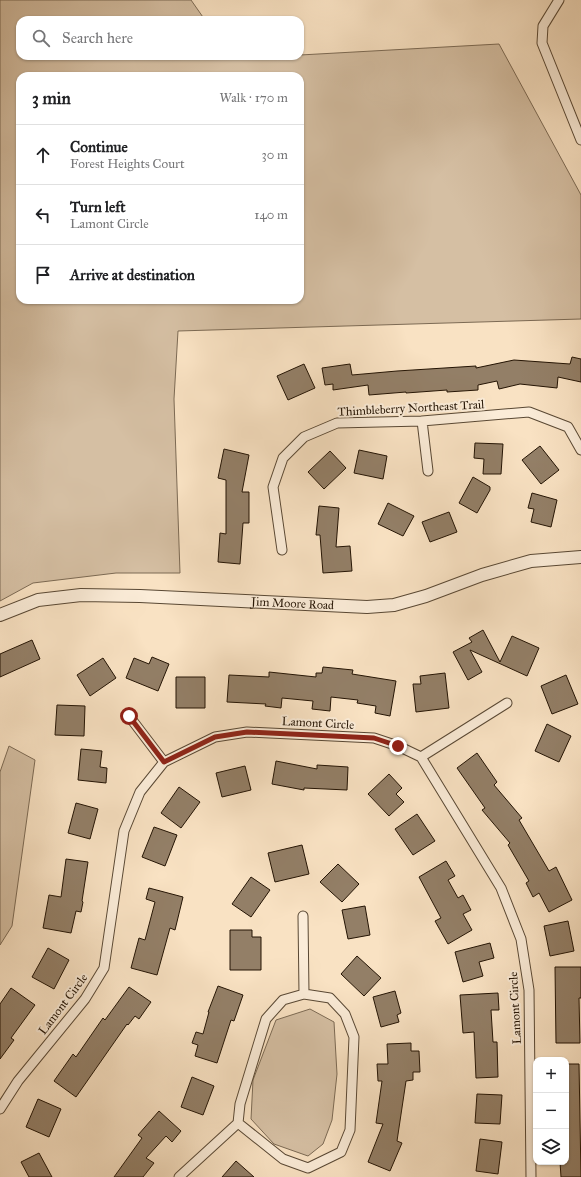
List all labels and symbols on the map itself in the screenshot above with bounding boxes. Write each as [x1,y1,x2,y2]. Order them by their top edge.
street label: Thimbleberry Northeast Trail [337,397,486,419]
street label: Jim Moore Road [249,594,334,612]
route start [120,707,138,725]
street label: Lamont Circle [281,714,355,732]
route end [389,737,407,755]
street label: Lamont Circle [36,971,90,1037]
street label: Lamont Circle [506,971,524,1045]

